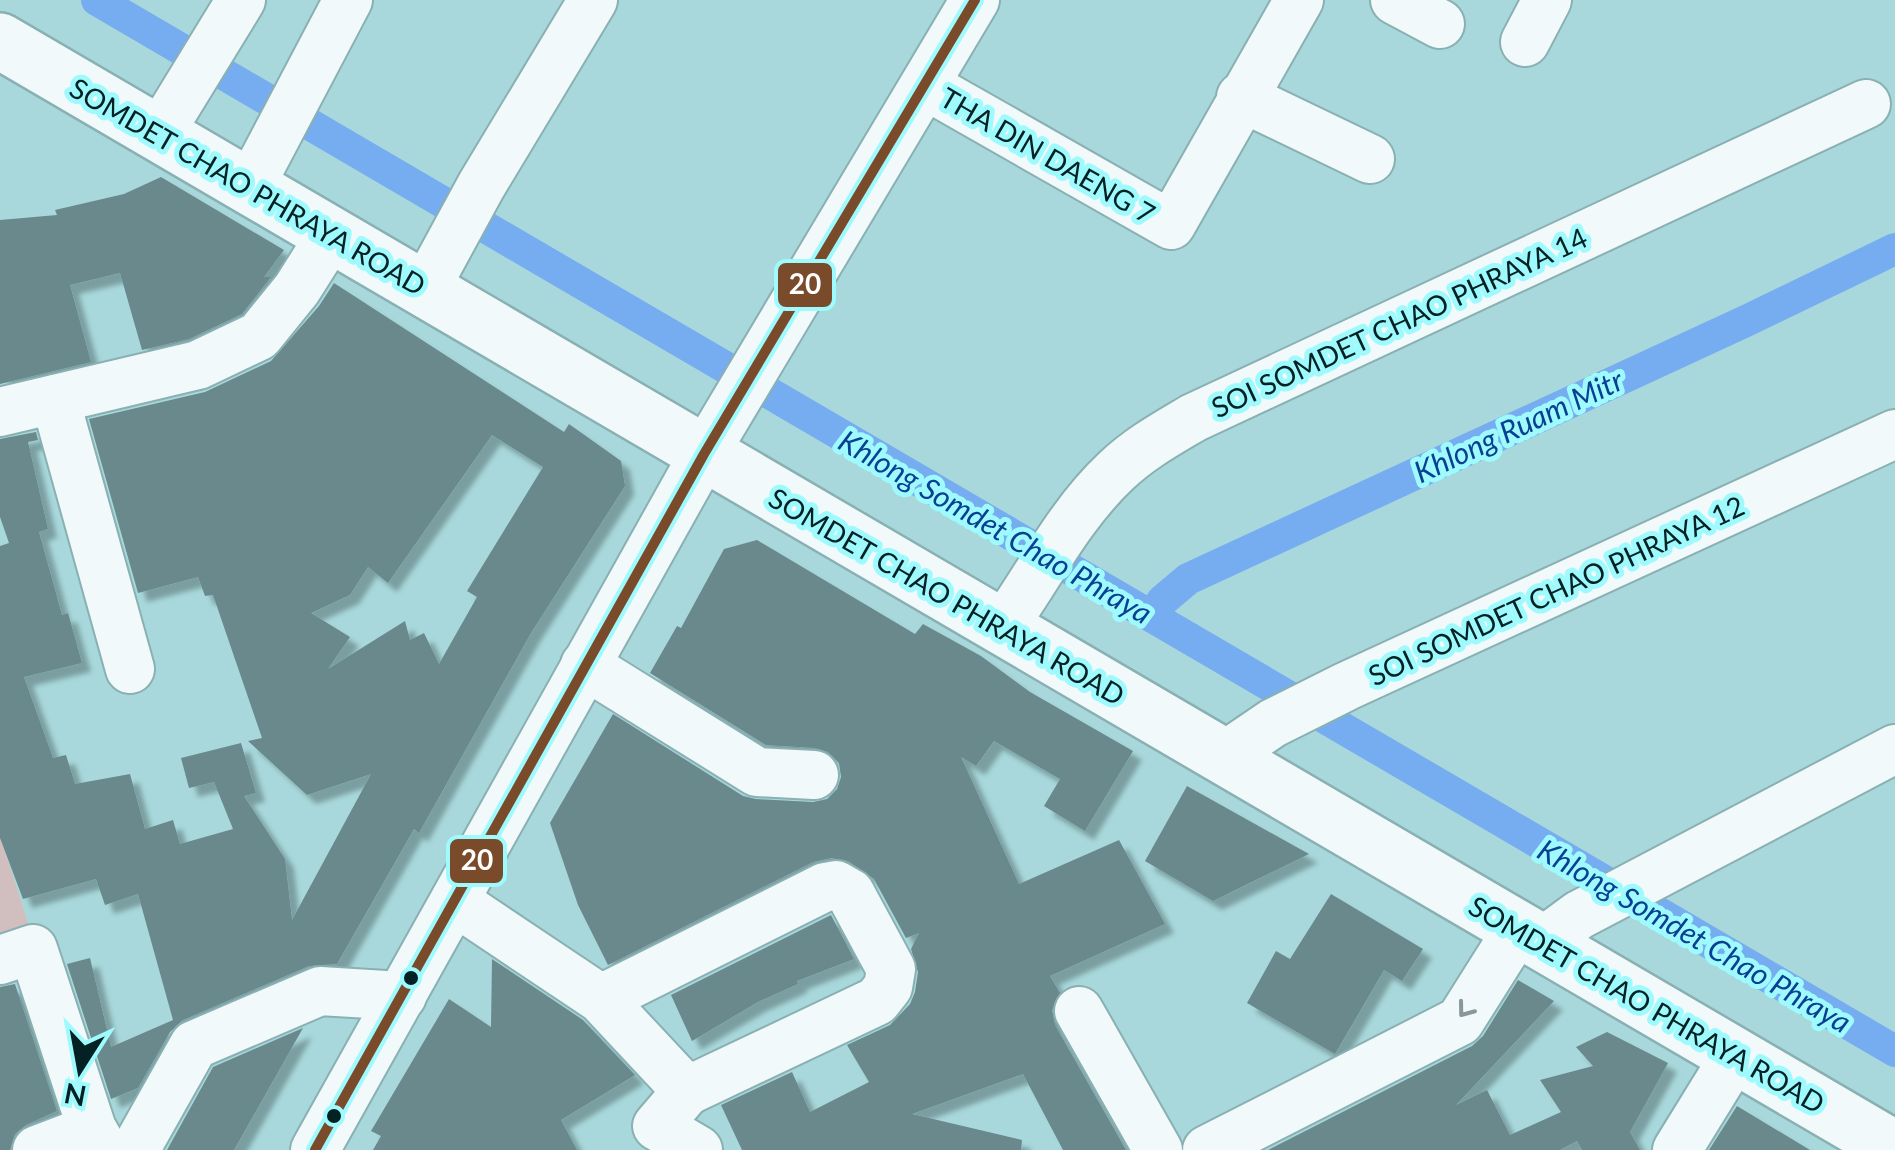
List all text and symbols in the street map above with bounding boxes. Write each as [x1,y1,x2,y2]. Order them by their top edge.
street label: SOMDET CHAO PHRAYA ROAD [64,70,432,302]
street label: THA DIN DAENG 7 [935,80,1161,230]
street label: SOI SOMDET CHAO PHRAYA 14 [1206,220,1592,424]
line badge: 20 [776,261,834,309]
text: 20 [789,266,821,300]
water label: Khlong Ruam Mitr [1408,361,1629,489]
water label: Khlong Somdet Chao Phraya [833,422,1159,630]
street label: SOMDET CHAO PHRAYA ROAD [763,480,1131,712]
street label: SOI SOMDET CHAO PHRAYA 12 [1363,488,1749,692]
water label: Khlong Somdet Chao Phraya [1532,831,1858,1039]
line badge: 20 [448,837,505,885]
text: 20 [461,842,493,876]
street label: SOMDET CHAO PHRAYA ROAD [1463,888,1831,1120]
unlabelled marker [401,968,421,988]
one-way arrow [1459,999,1477,1018]
north arrow [30,1020,130,1120]
text: N [61,1077,89,1114]
unlabelled marker [324,1106,344,1126]

